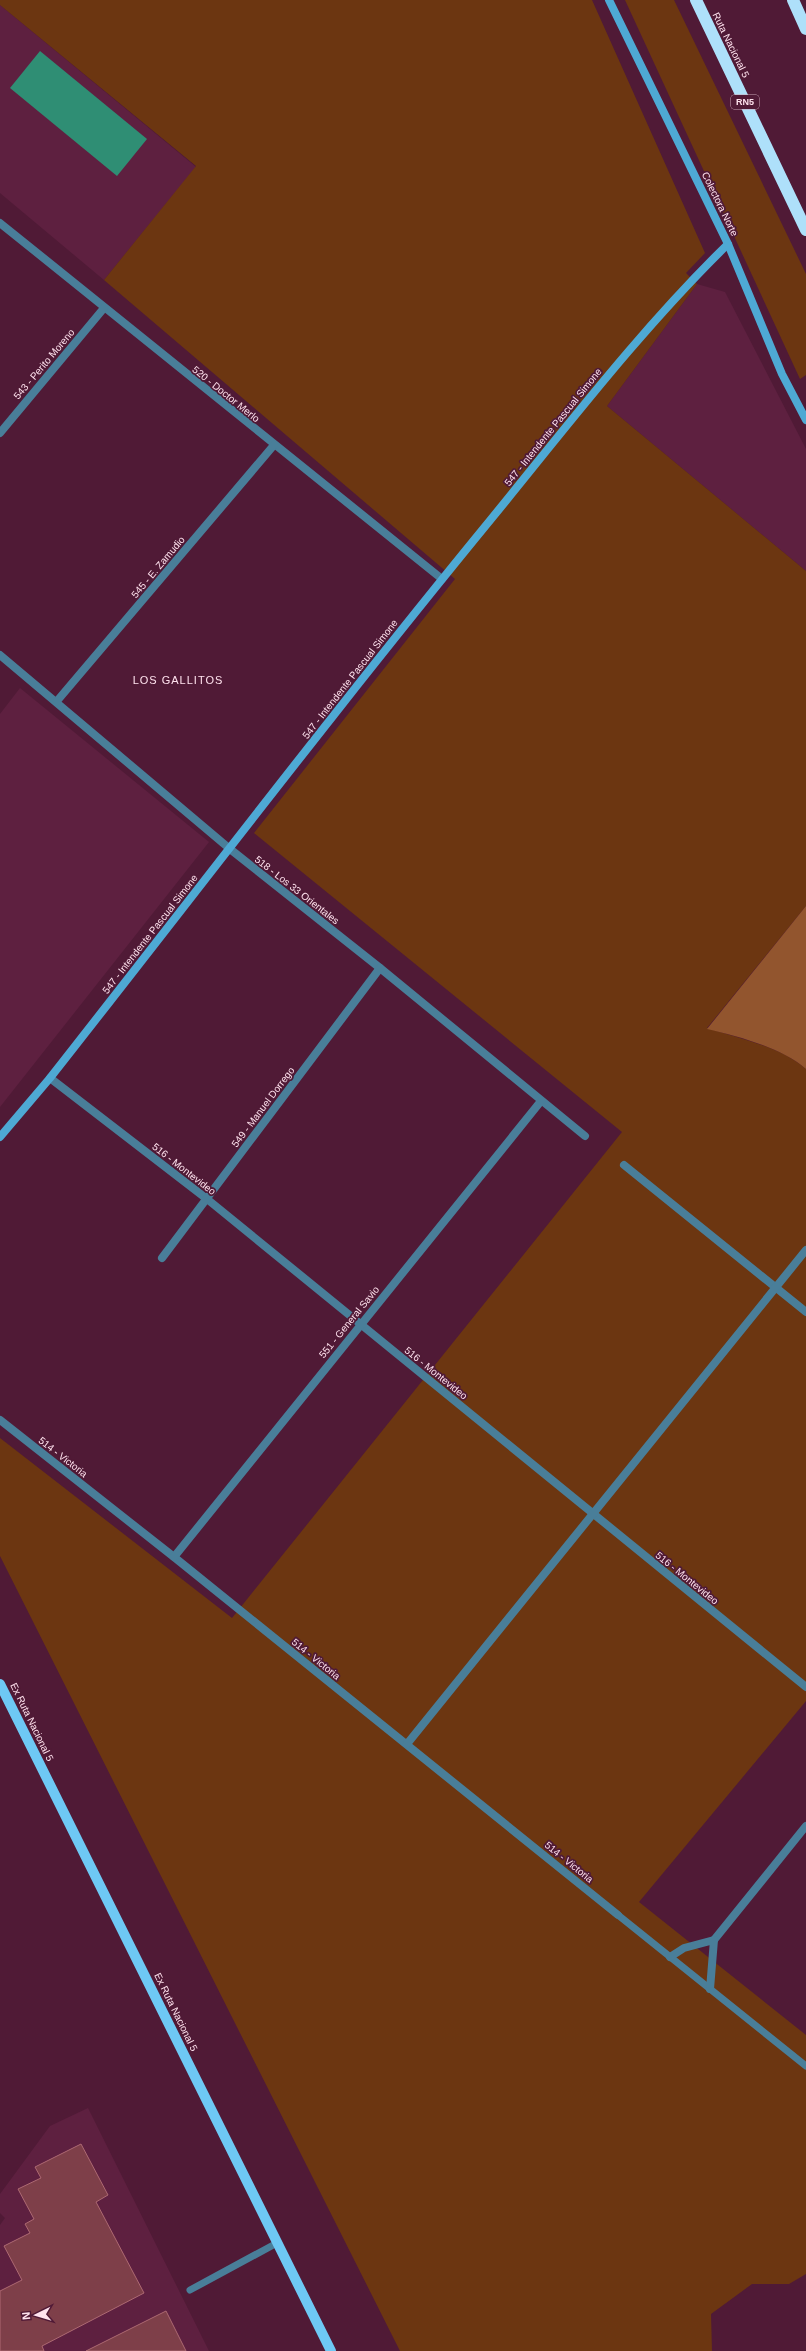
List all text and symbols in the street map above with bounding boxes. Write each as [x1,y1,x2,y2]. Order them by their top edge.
street label: Ruta Nacional 5 [710,11,752,80]
road number: RN5 [731,95,759,109]
street label: Colectora Norte [700,170,740,238]
street label: 543 - Perito Moreno [11,326,77,401]
street label: 520 - Doctor Merlo [190,364,262,425]
street label: 547 - Intendente Pascual Simone [502,366,604,488]
street label: 545 - E. Zamudio [129,534,187,600]
street label: 547 - Intendente Pascual Simone [300,617,400,741]
district label: LOS GALLITOS [133,674,223,686]
street label: 518 - Los 33 Orientales [253,854,341,926]
street label: 547 - Intendente Pascual Simone [100,872,200,996]
street label: 549 - Manuel Dorrego [229,1064,297,1149]
street label: 516 - Montevideo [150,1141,218,1197]
street label: 551 - General Savio [317,1284,382,1360]
street label: 516 - Montevideo [403,1344,470,1402]
street label: 514 - Victoria [36,1435,90,1480]
street label: 516 - Montevideo [654,1549,721,1607]
street label: 514 - Victoria [290,1636,343,1682]
street label: Ex Ruta Nacional 5 [8,1681,56,1763]
street label: 514 - Victoria [543,1839,596,1885]
street label: Ex Ruta Nacional 5 [152,1971,200,2053]
north arrow [16,2295,56,2335]
text: N [20,2311,32,2320]

